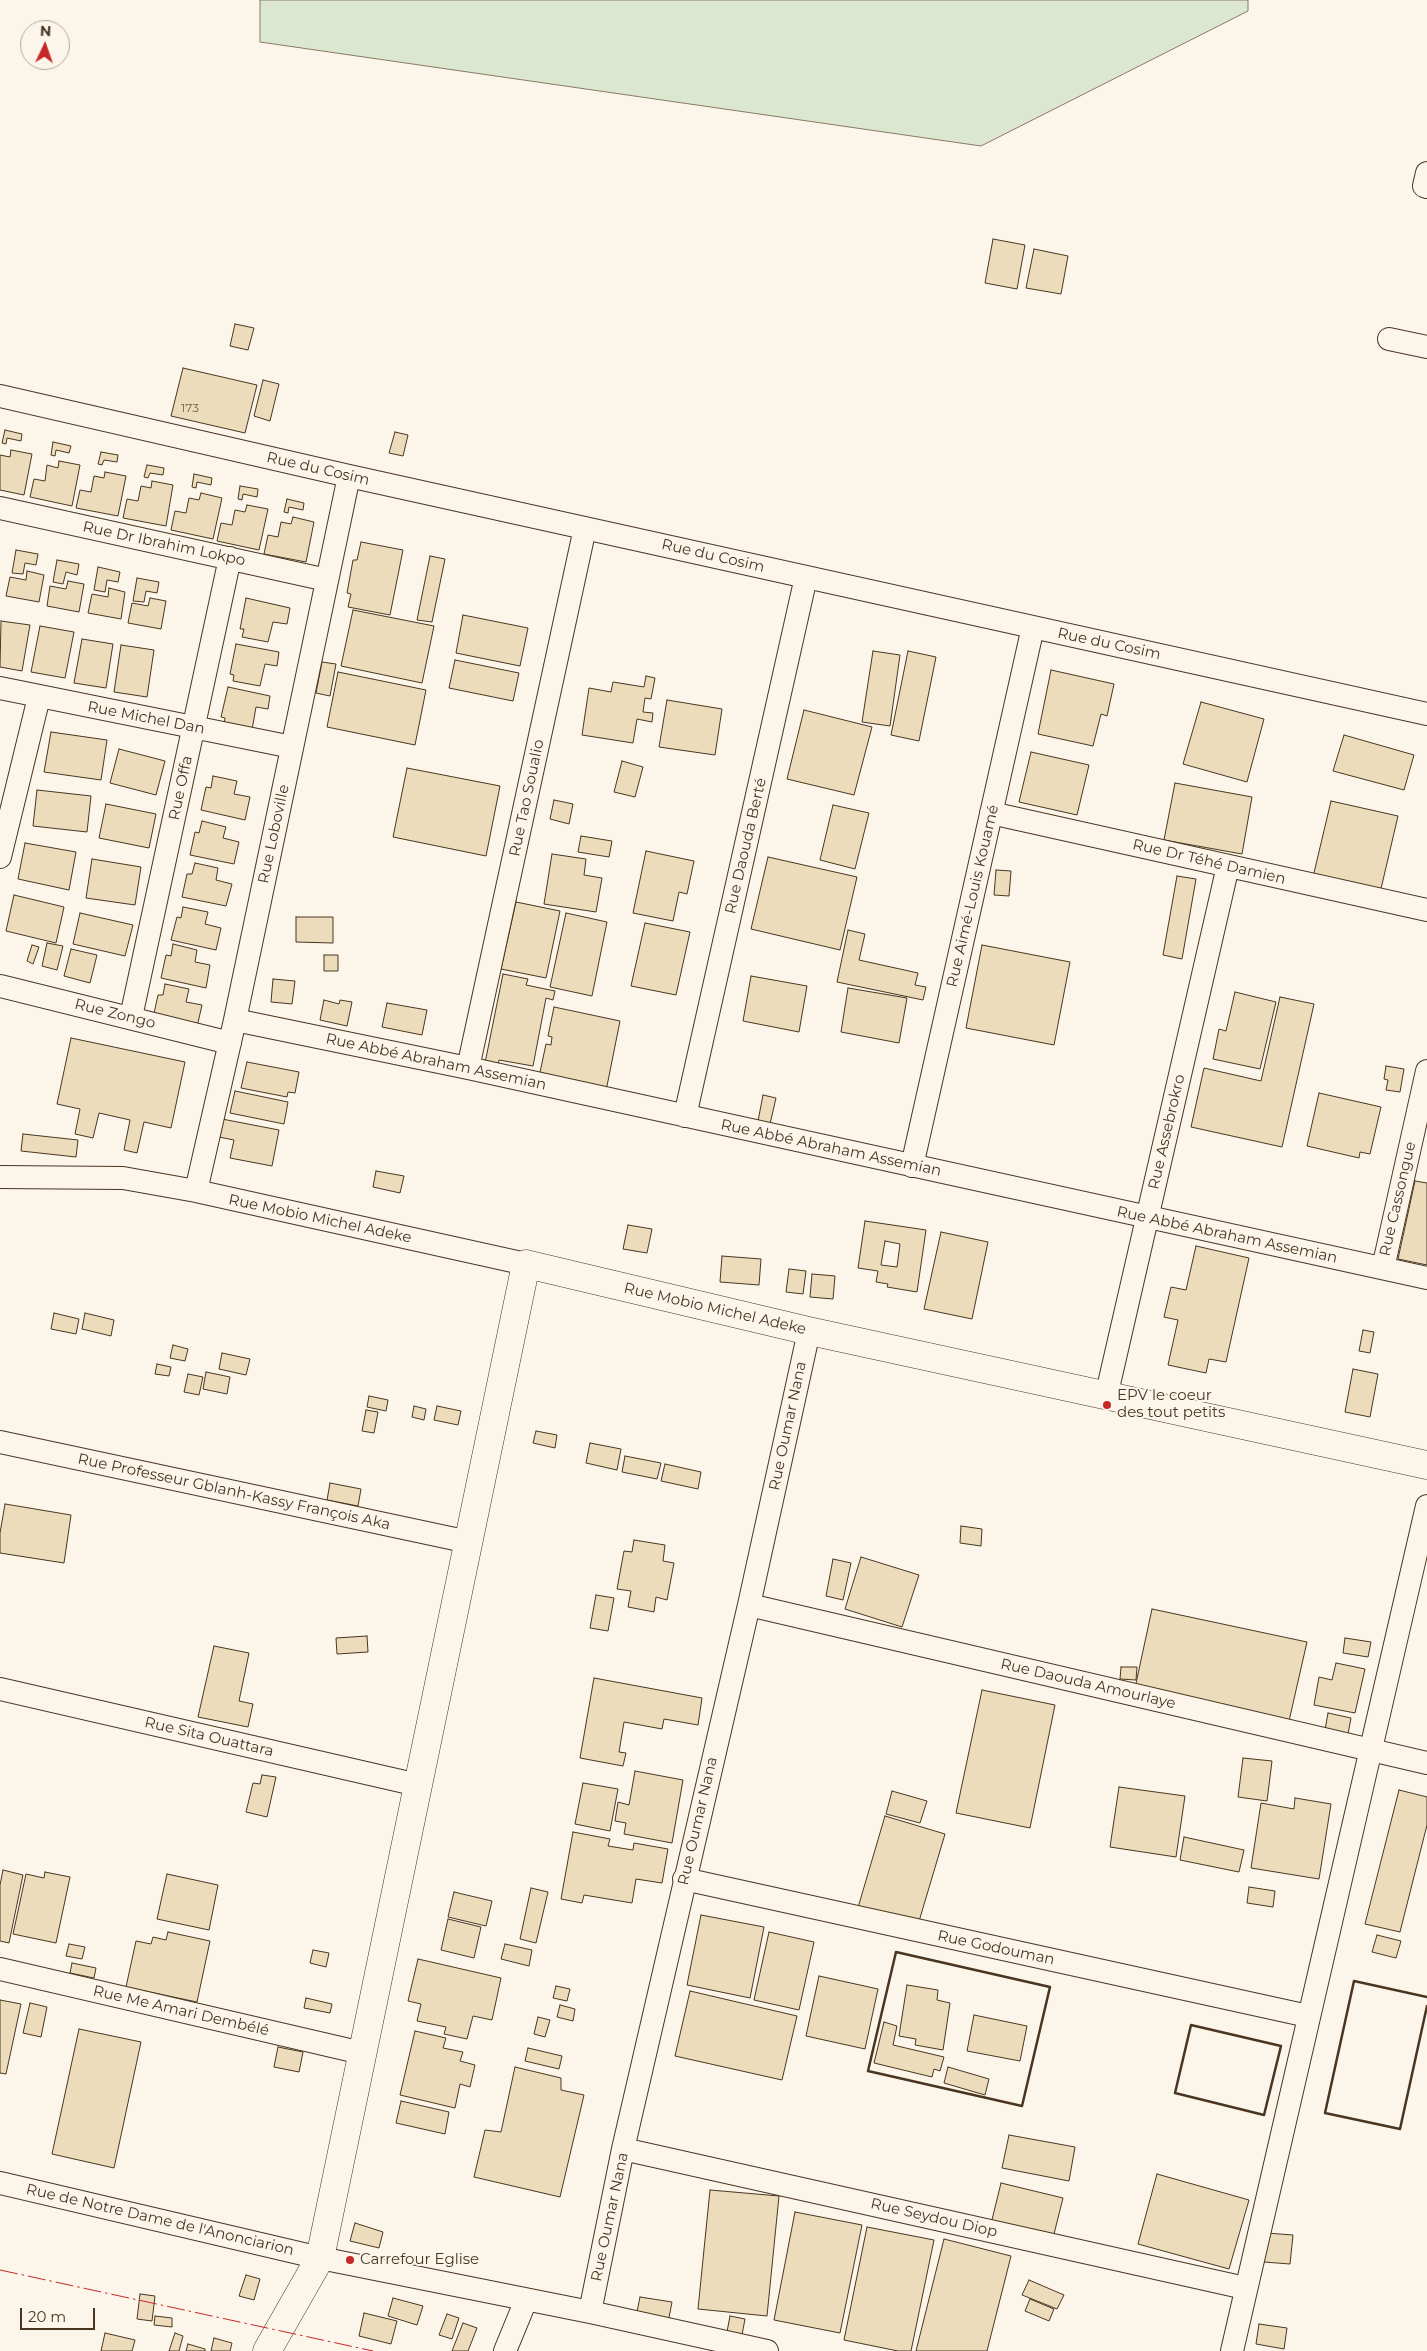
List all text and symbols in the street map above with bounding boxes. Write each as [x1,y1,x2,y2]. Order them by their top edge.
north arrow [20,20,70,70]
text: N [40,22,52,40]
house number: 173 [181,401,199,415]
street label: Rue du Cosim [265,448,371,490]
street label: Rue Dr Ibrahim Lokpo [81,518,247,570]
street label: Rue du Cosim [660,535,766,577]
street label: Rue du Cosim [1056,624,1162,664]
street label: Rue Michel Dan [86,698,206,738]
street label: Rue Tao Soualio [506,738,548,858]
street label: Rue Offa [165,754,197,822]
street label: Rue Daouda Berté [722,776,770,916]
street label: Rue Loboville [255,783,293,885]
street label: Rue Aimé-Louis Kouamé [943,803,1003,989]
street label: Rue Dr Téhé Damien [1131,836,1287,888]
street label: Rue Zongo [73,995,157,1033]
street label: Rue Abbé Abraham Assemian [324,1030,548,1094]
street label: Rue Assebrokro [1145,1073,1189,1191]
street label: Rue Abbé Abraham Assemian [719,1116,943,1180]
street label: Rue Cassongue [1376,1140,1420,1258]
street label: Rue Mobio Michel Adeke [227,1191,413,1247]
street label: Rue Abbé Abraham Assemian [1115,1203,1339,1267]
street label: Rue Mobio Michel Adeke [622,1279,808,1339]
street label: Rue Oumar Nana [766,1360,810,1492]
place label: EPV le coeur des tout petits [1117,1387,1225,1422]
marker: EPV le coeur des tout petits [1101,1399,1113,1411]
street label: Rue Professeur Gblanh-Kassy François Aka [76,1450,392,1534]
street label: Rue Daouda Amourlaye [999,1655,1177,1713]
street label: Rue Sita Ouattara [143,1713,275,1761]
street label: Rue Oumar Nana [674,1755,722,1887]
street label: Rue Godouman [936,1927,1056,1969]
street label: Rue Me Amari Dembélé [91,1982,271,2040]
street label: Rue Oumar Nana [588,2151,632,2283]
street label: Rue de Notre Dame de l'Anonciarion [24,2180,296,2260]
street label: Rue Seydou Diop [869,2195,999,2241]
place label: Carrefour Eglise [360,2251,479,2269]
marker: Carrefour Eglise [344,2254,356,2266]
scale bar [22,2298,98,2330]
text: 20 m [28,2307,66,2326]

